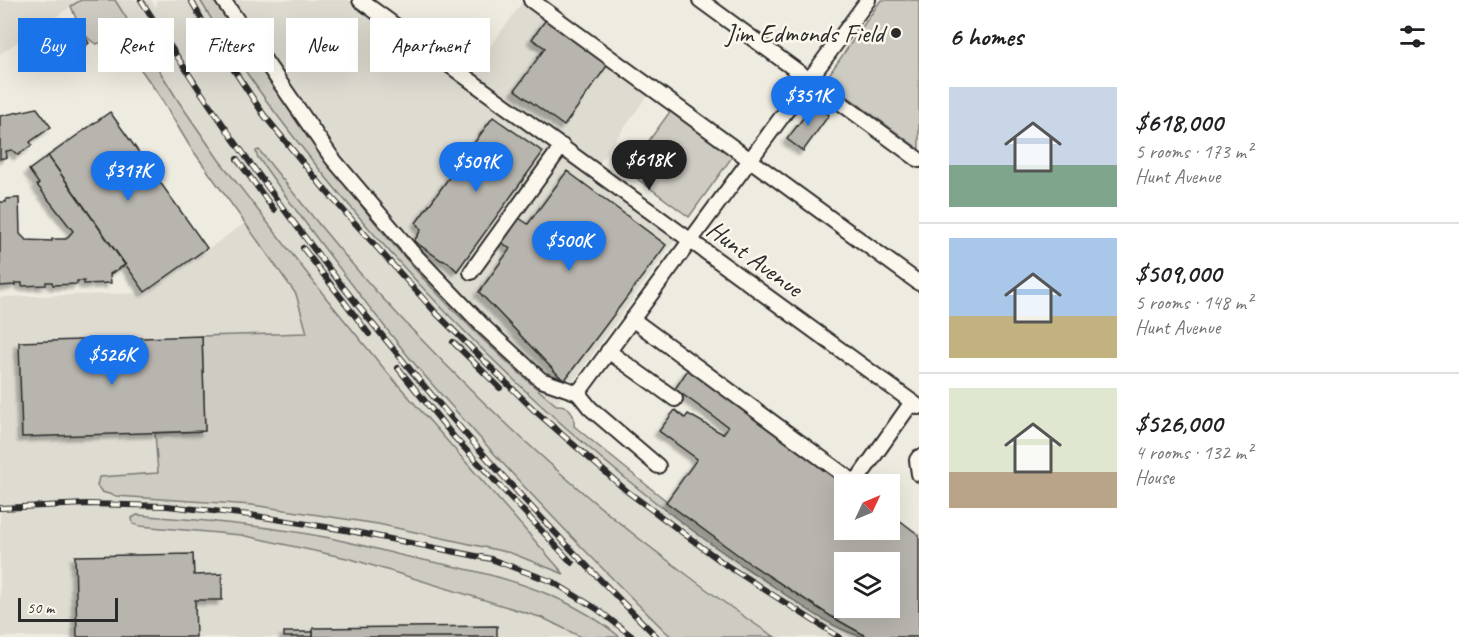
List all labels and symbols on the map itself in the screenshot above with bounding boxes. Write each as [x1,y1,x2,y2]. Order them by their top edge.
place label: Jim Edmonds Field [723,17,888,50]
marker: Jim Edmonds Field [889,26,903,40]
pin: $351K [766,76,850,127]
pin: $618K [607,140,691,191]
pin: $509K [434,142,518,193]
pin: $317K [86,151,170,202]
street label: Hunt Avenue [700,213,811,306]
pin: $500K [527,221,611,272]
pin: $526K [70,335,154,386]
north arrow [834,474,900,540]
scale bar [18,595,118,622]

